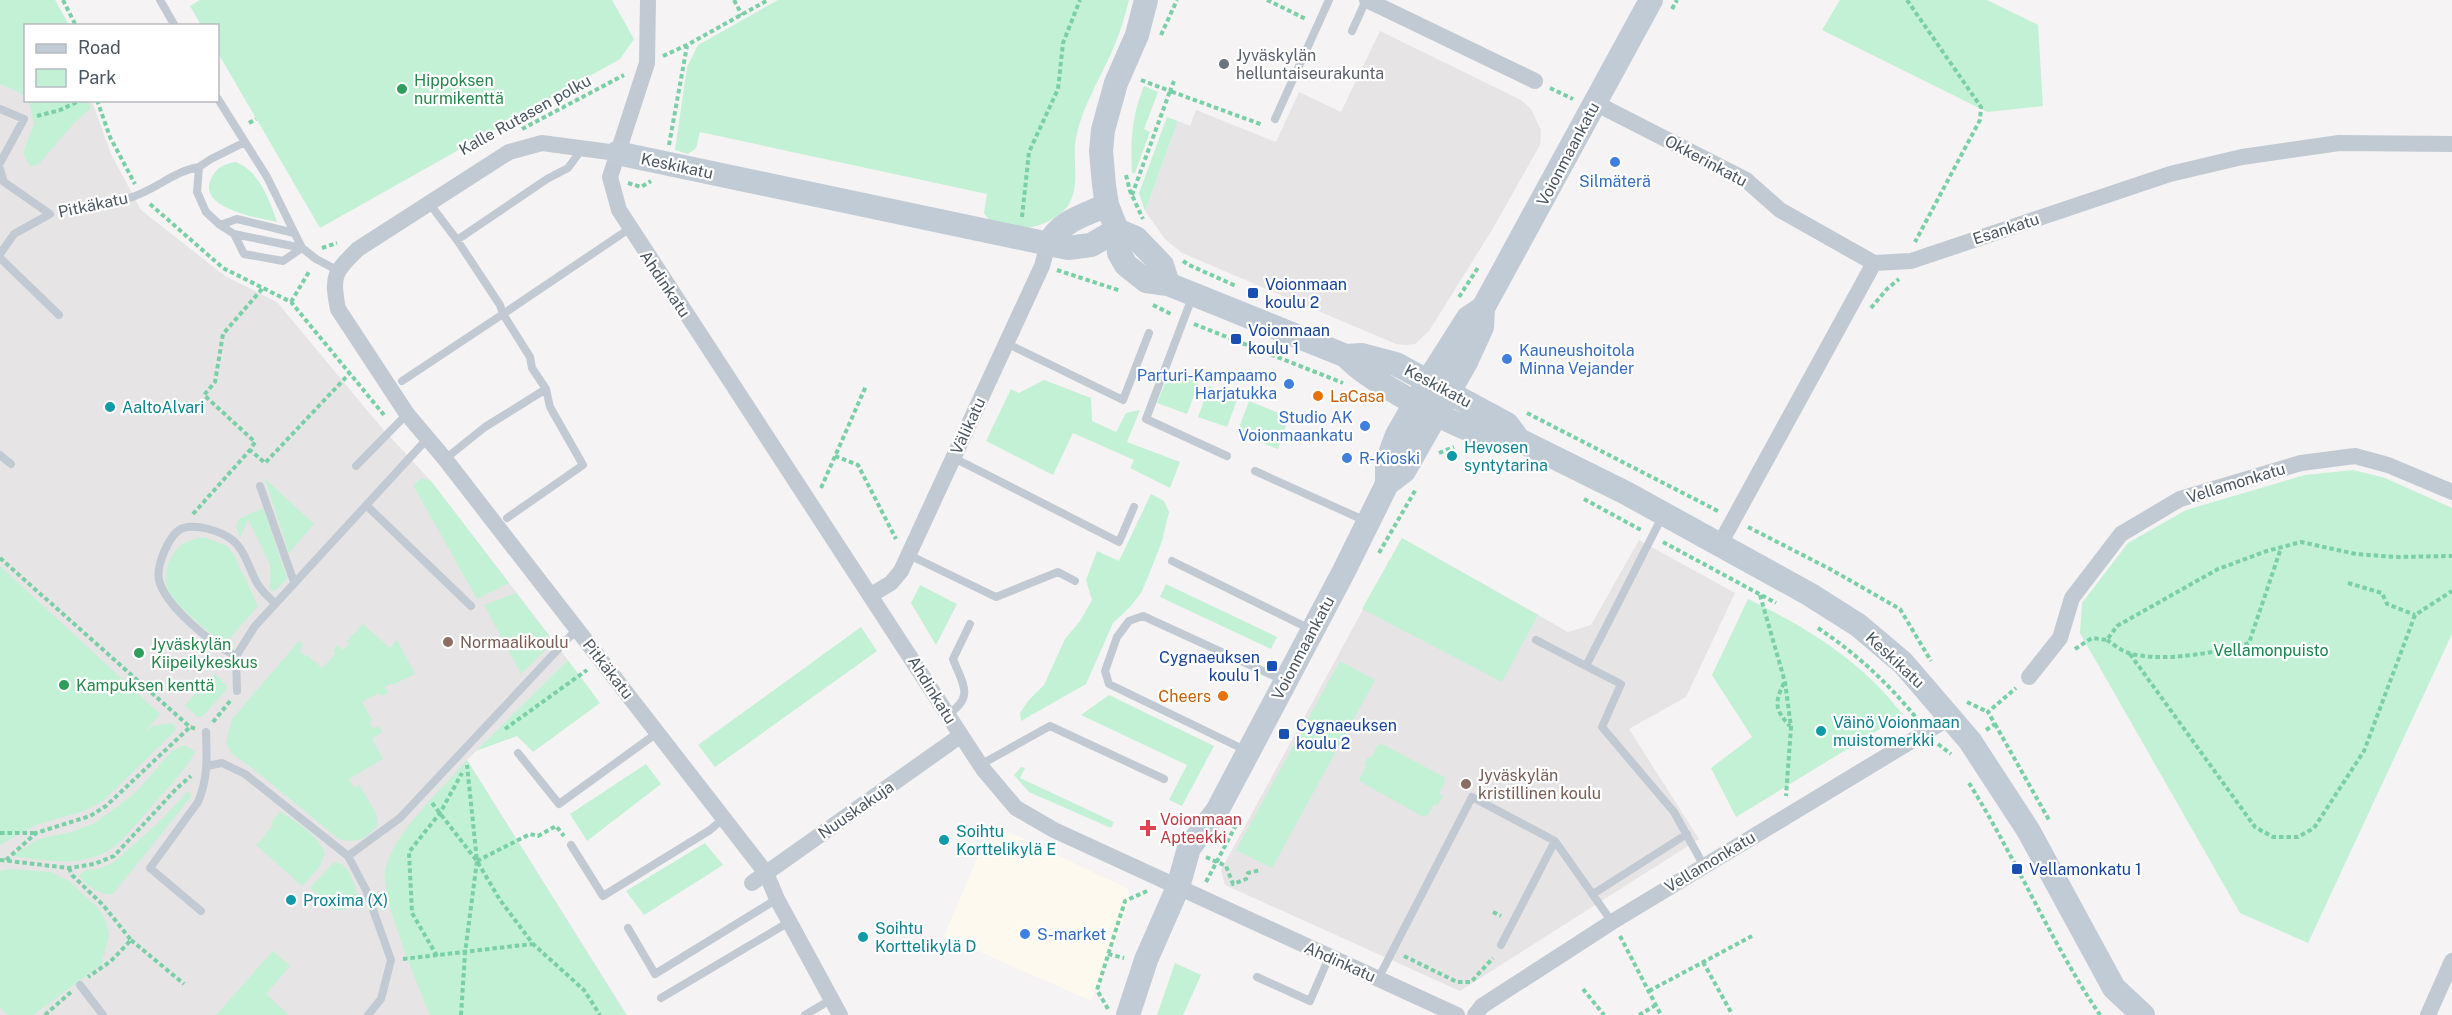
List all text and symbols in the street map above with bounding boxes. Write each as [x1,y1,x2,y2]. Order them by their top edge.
legend [24,24,219,102]
text: Road [78,37,121,58]
place label: Jyväskylän helluntaiseurakunta [1236,46,1384,83]
marker: Jyväskylän helluntaiseurakunta [1217,57,1231,71]
text: Park [78,67,116,88]
place label: Hippoksen nurmikenttä [414,71,504,108]
street label: Kalle Rutasen polku [456,71,594,159]
marker: Hippoksen nurmikenttä [395,82,409,96]
street label: Voionmaankatu [1533,99,1603,209]
street label: Okkerinkatu [1662,131,1750,191]
street label: Keskikatu [639,149,715,183]
marker: Silmäterä [1608,155,1622,169]
place label: Silmäterä [1579,172,1651,191]
street label: Pitkäkatu [56,188,130,222]
street label: Esankatu [1970,209,2042,249]
street label: Ahdinkatu [636,247,694,321]
place label: Voionmaan koulu 2 [1265,275,1347,312]
marker: Voionmaan koulu 2 [1246,286,1260,300]
place label: Voionmaan koulu 1 [1248,321,1330,358]
marker: Voionmaan koulu 1 [1229,332,1243,346]
place label: Kauneushoitola Minna Vejander [1519,341,1635,378]
marker: Kauneushoitola Minna Vejander [1500,352,1514,366]
street label: Keskikatu [1401,360,1475,412]
place label: Parturi-Kampaamo Harjatukka [1137,366,1277,403]
marker: Parturi-Kampaamo Harjatukka [1282,377,1296,391]
place label: LaCasa [1330,387,1384,406]
marker: LaCasa [1311,389,1325,403]
street label: Välikatu [947,395,989,457]
place label: AaltoAlvari [122,398,204,417]
marker: AaltoAlvari [103,400,117,414]
place label: Studio AK Voionmaankatu [1238,408,1353,445]
marker: Studio AK Voionmaankatu [1358,419,1372,433]
place label: Hevosen syntytarina [1464,438,1548,475]
place label: R-Kioski [1359,449,1420,468]
marker: Hevosen syntytarina [1445,449,1459,463]
marker: R-Kioski [1340,451,1354,465]
street label: Vellamonkatu [2184,459,2288,507]
street label: Voionmaankatu [1268,593,1338,703]
street label: Keskikatu [1862,628,1928,692]
place label: Normaalikoulu [460,633,568,652]
place label: Jyväskylän Kiipeilykeskus [151,635,258,672]
marker: Normaalikoulu [441,635,455,649]
street label: Pitkäkatu [579,635,637,703]
park label: Vellamonpuisto [2213,641,2329,660]
marker: Jyväskylän Kiipeilykeskus [132,646,146,660]
place label: Cygnaeuksen koulu 1 [1159,648,1260,685]
street label: Ahdinkatu [904,653,960,727]
marker: Cygnaeuksen koulu 1 [1265,659,1279,673]
place label: Kampuksen kenttä [76,676,214,695]
marker: Kampuksen kenttä [57,678,71,692]
place label: Cheers [1158,687,1211,706]
marker: Cheers [1216,689,1230,703]
place label: Väinö Voionmaan muistomerkki [1833,713,1960,750]
place label: Cygnaeuksen koulu 2 [1296,716,1397,753]
marker: Väinö Voionmaan muistomerkki [1814,724,1828,738]
marker: Cygnaeuksen koulu 2 [1277,727,1291,741]
place label: Jyväskylän kristillinen koulu [1478,766,1601,803]
street label: Nuuskakuja [815,777,897,843]
marker: Jyväskylän kristillinen koulu [1459,777,1473,791]
place label: Voionmaan Apteekki [1160,810,1242,847]
marker: Voionmaan Apteekki [1141,821,1155,835]
place label: Soihtu Korttelikylä E [956,822,1056,859]
street label: Vellamonkatu [1661,828,1759,896]
marker: Soihtu Korttelikylä E [937,833,951,847]
place label: Vellamonkatu 1 [2029,860,2142,879]
marker: Vellamonkatu 1 [2010,862,2024,876]
place label: Proxima (X) [303,891,388,910]
marker: Proxima (X) [284,893,298,907]
place label: Soihtu Korttelikylä D [875,919,976,956]
place label: S-market [1037,925,1106,944]
marker: S-market [1018,927,1032,941]
marker: Soihtu Korttelikylä D [856,930,870,944]
street label: Ahdinkatu [1301,938,1379,986]

